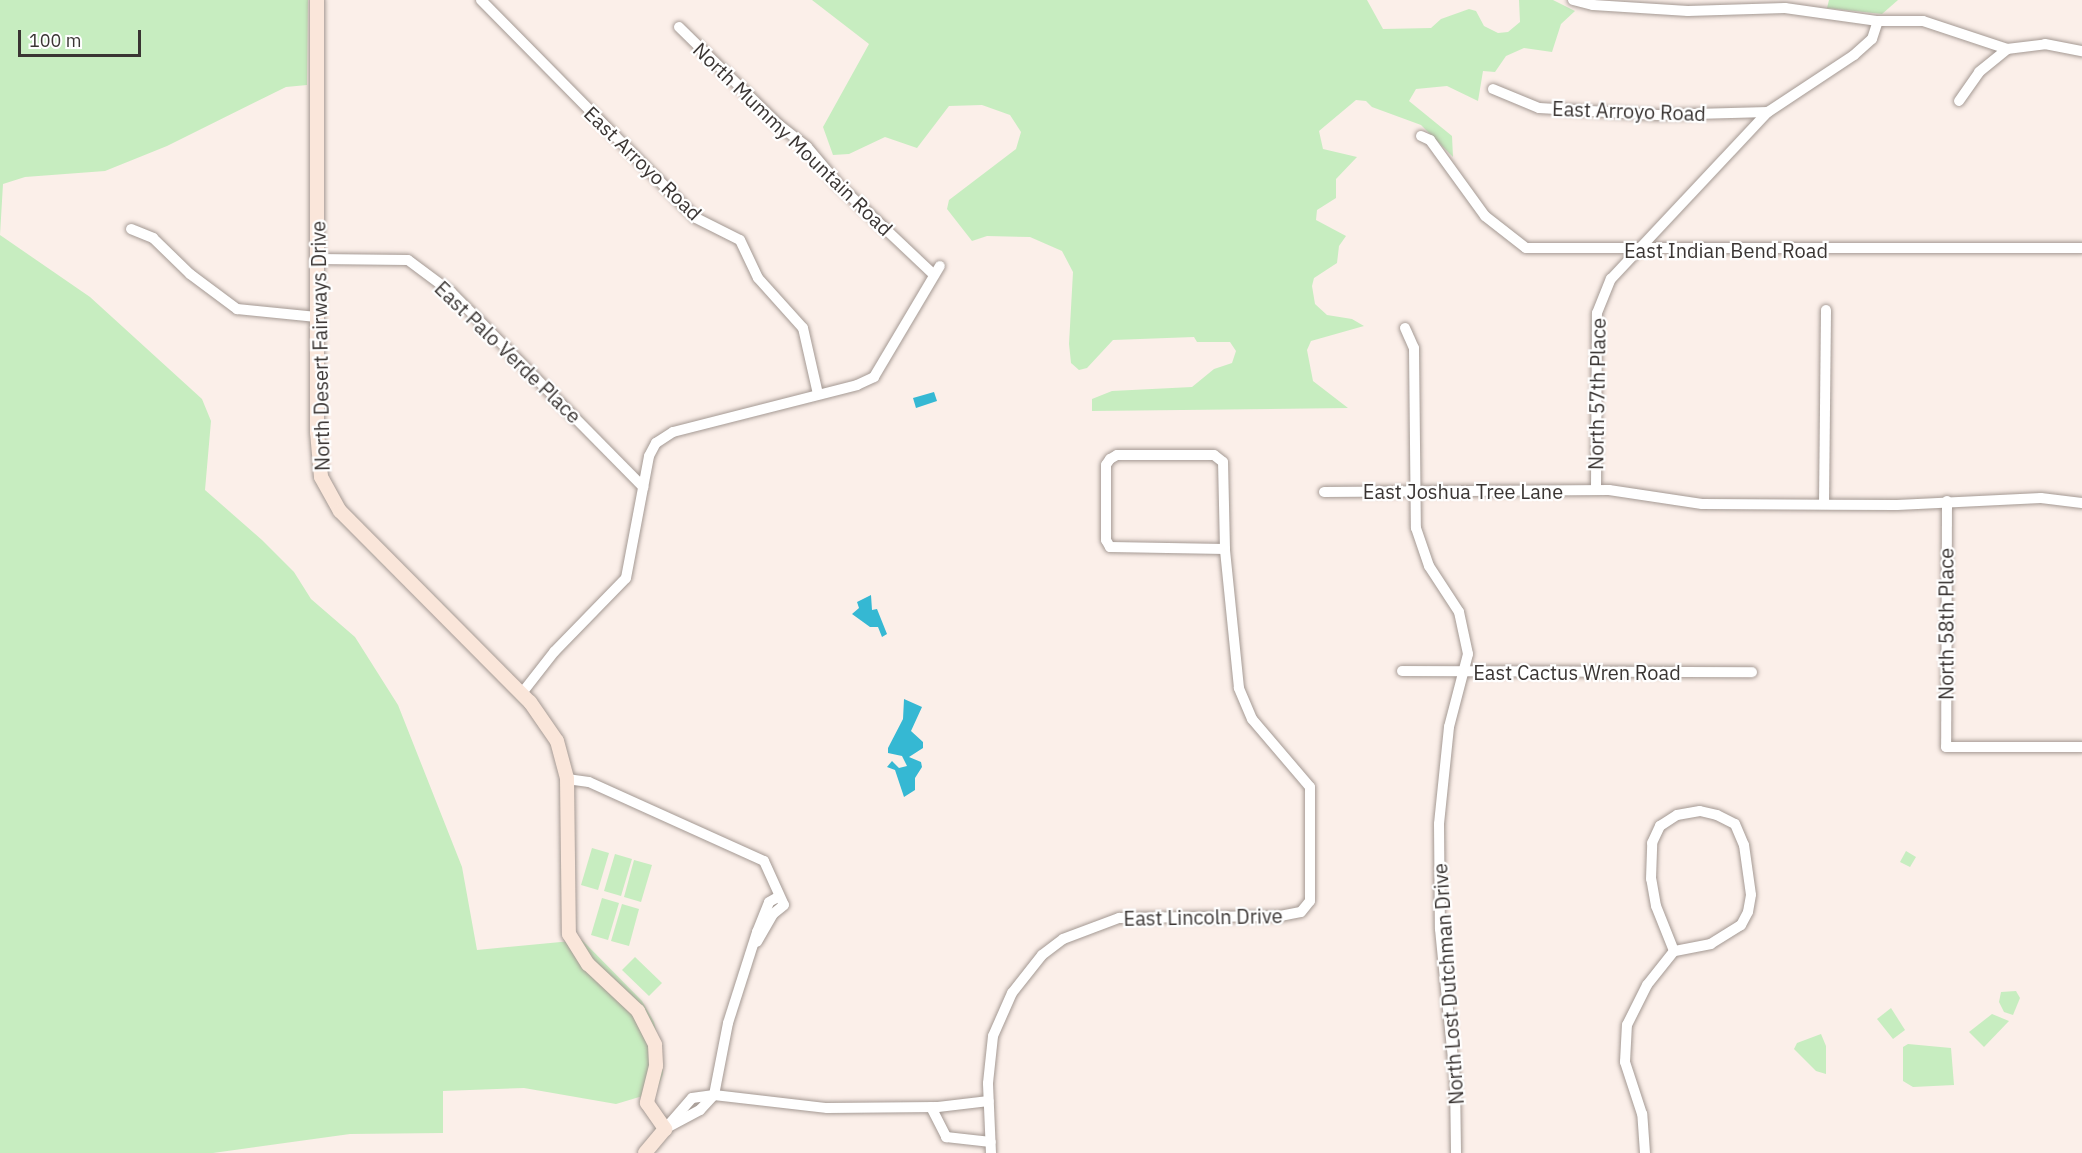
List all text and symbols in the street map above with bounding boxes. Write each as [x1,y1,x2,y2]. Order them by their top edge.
scale bar [21,18,144,56]
text: 100 m [29,29,81,52]
street label: North Mummy Mountain Road [688,37,898,241]
street label: East Arroyo Road [1552,96,1706,126]
street label: East Arroyo Road [579,101,707,225]
street label: North Desert Fairways Drive [306,221,334,471]
street label: East Indian Bend Road [1624,238,1828,262]
street label: East Palo Verde Place [430,276,586,428]
street label: North 57th Place [1584,318,1610,470]
street label: East Joshua Tree Lane [1363,479,1563,503]
street label: North 58th Place [1934,548,1958,700]
street label: East Cactus Wren Road [1473,660,1681,684]
street label: North Lost Dutchman Drive [1428,862,1468,1106]
street label: East Lincoln Drive [1123,904,1283,930]

